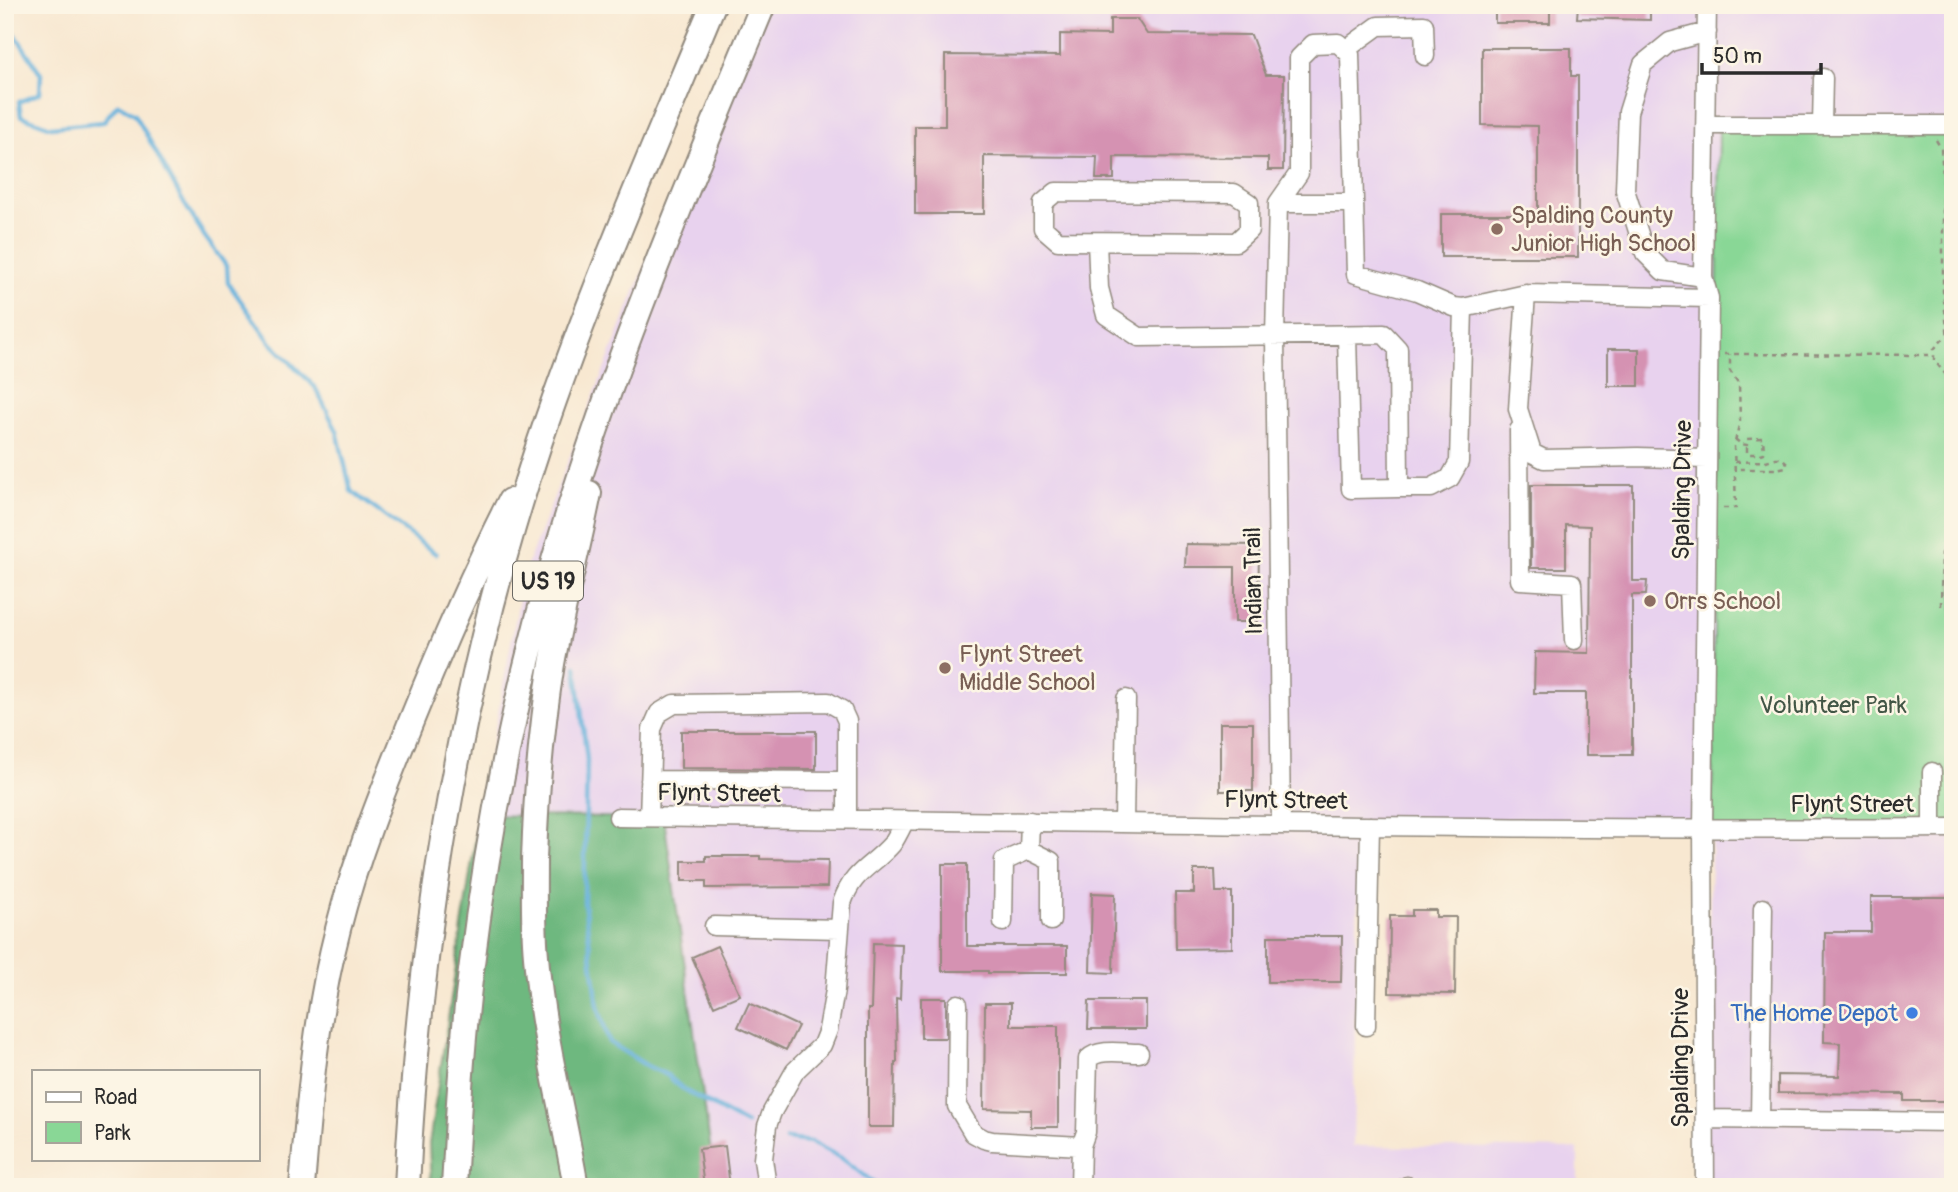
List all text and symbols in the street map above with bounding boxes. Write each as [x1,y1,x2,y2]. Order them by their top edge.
scale bar [1702,32,1822,76]
text: 50 m [1713,43,1762,70]
place label: Spalding County Junior High School [1511,201,1696,258]
marker: Spalding County Junior High School [1489,221,1505,237]
street label: Spalding Drive [1667,420,1698,560]
street label: Indian Trail [1238,527,1269,635]
road number: US 19 [513,562,583,600]
place label: Orrs School [1664,587,1781,616]
marker: Orrs School [1642,593,1658,609]
place label: Flynt Street Middle School [959,640,1096,697]
marker: Flynt Street Middle School [937,660,953,676]
park label: Volunteer Park [1759,691,1907,720]
street label: Flynt Street [657,778,781,809]
street label: Flynt Street [1224,785,1348,816]
street label: Flynt Street [1790,790,1914,819]
street label: Spalding Drive [1666,988,1695,1128]
place label: The Home Depot [1730,999,1898,1028]
marker: The Home Depot [1904,1005,1920,1021]
legend [32,1070,259,1160]
text: Road [94,1084,138,1111]
text: Park [94,1120,131,1147]

